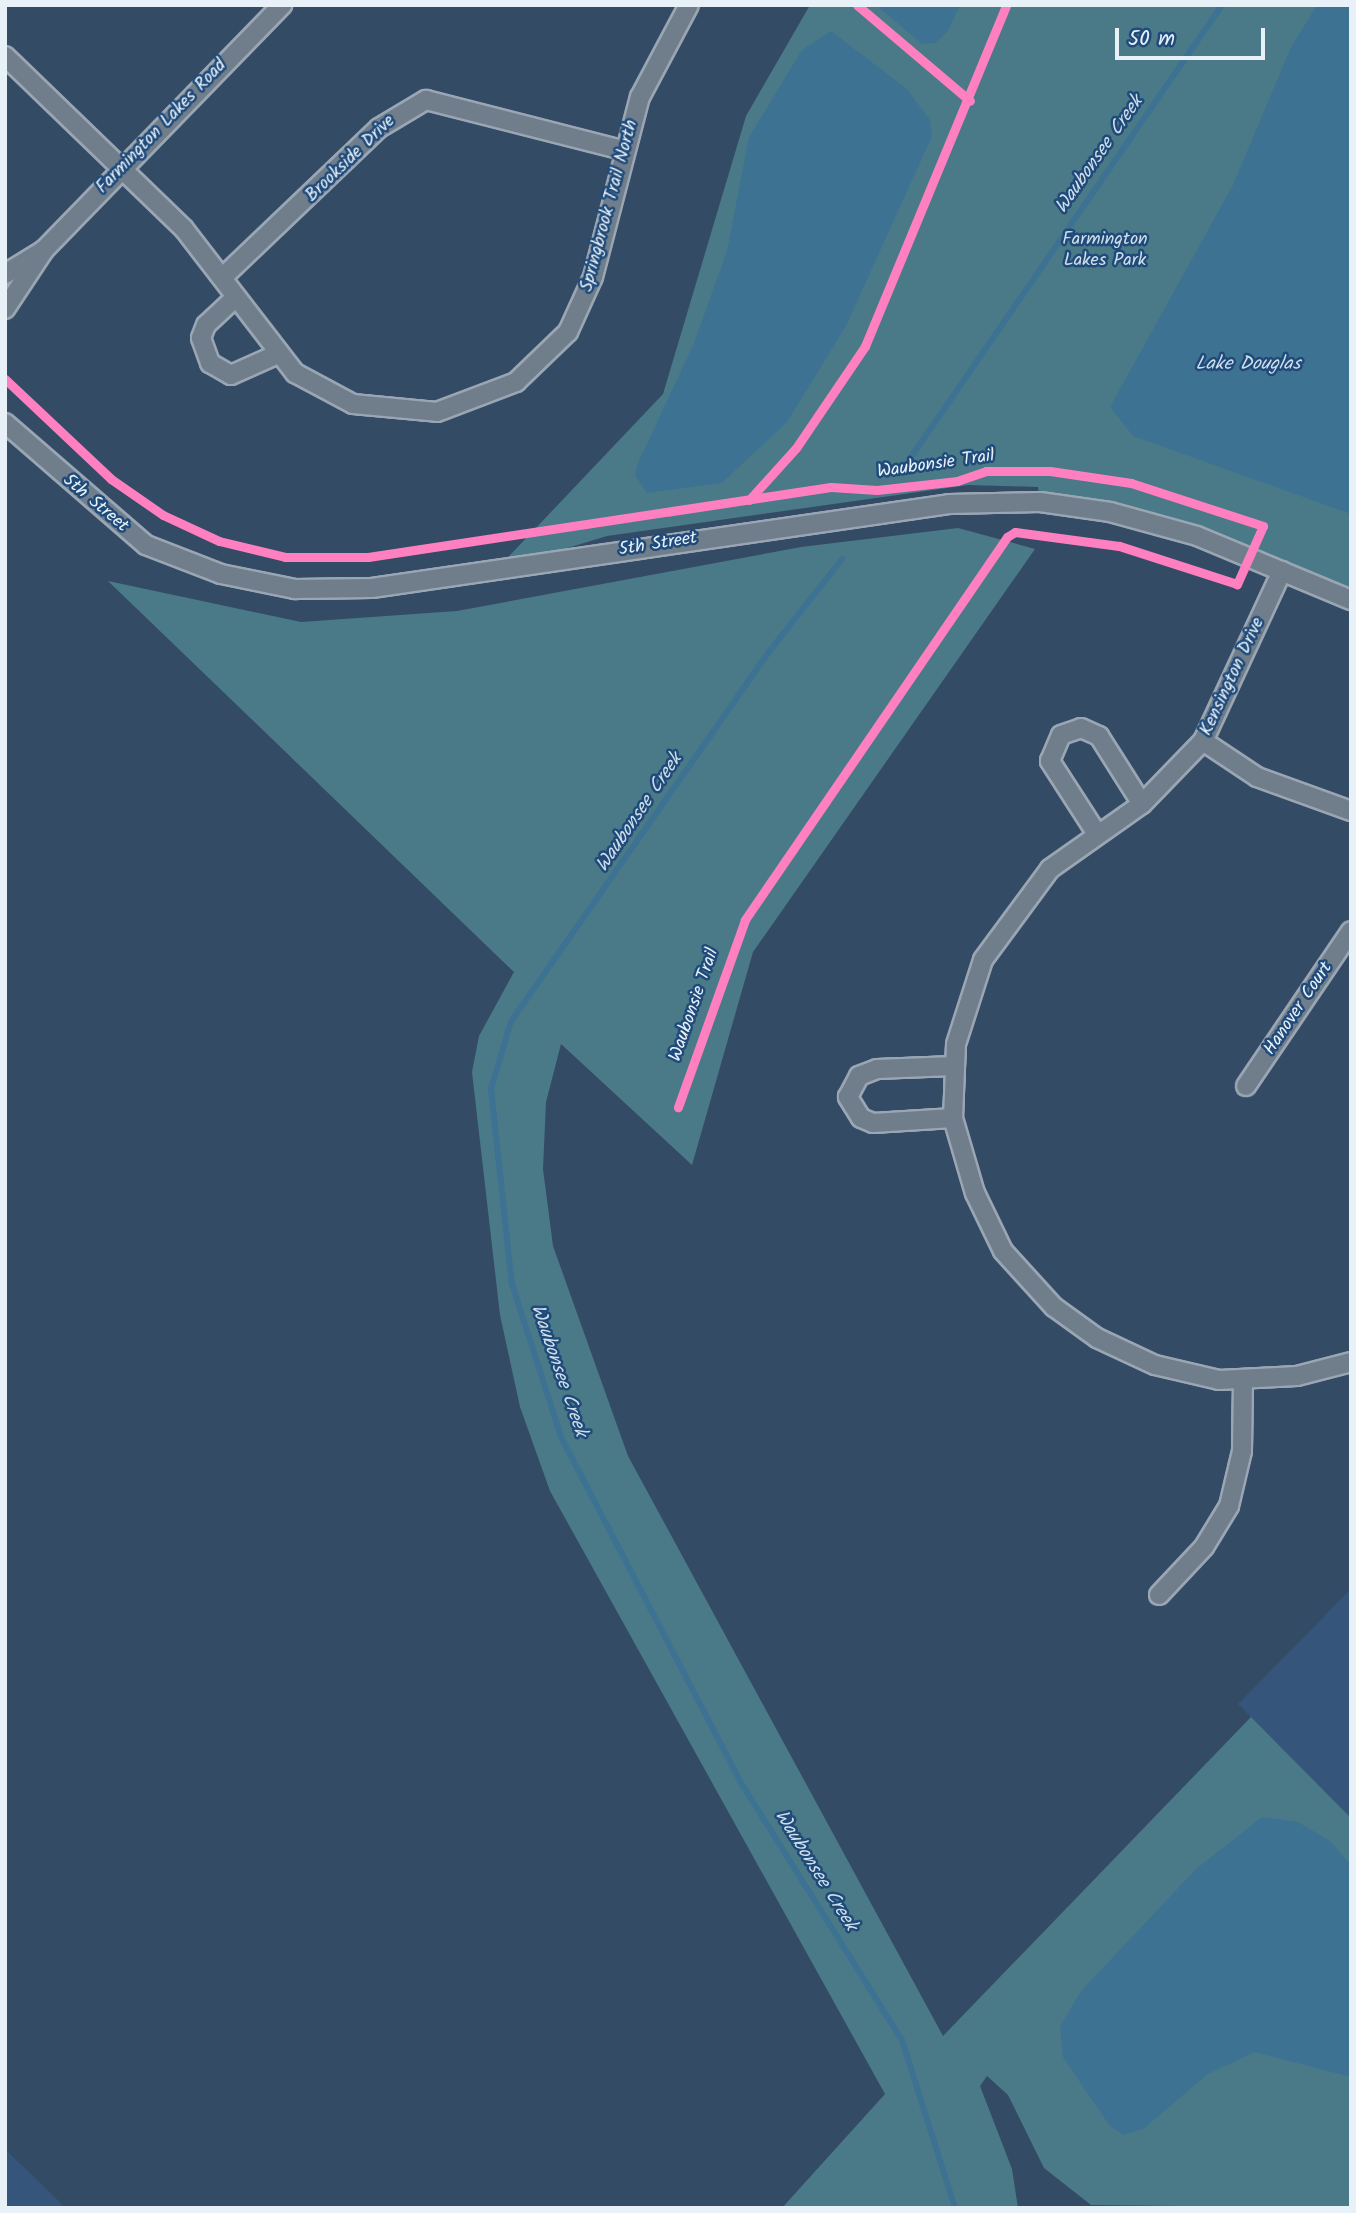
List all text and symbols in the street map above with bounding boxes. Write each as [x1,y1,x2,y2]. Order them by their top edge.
scale bar [1118,14,1268,58]
text: 50 m [1128,23,1175,56]
street label: Farmington Lakes Road [92,55,232,199]
water label: Waubonsee Creek [1051,92,1149,218]
street label: Brookside Drive [302,111,400,207]
street label: Springbrook Trail North [577,118,643,294]
park label: Farmington Lakes Park [1062,230,1148,272]
water label: Lake Douglas [1195,354,1301,376]
street label: Waubonsie Trail [876,446,996,484]
street label: 5th Street [58,470,132,538]
street label: 5th Street [617,528,699,562]
street label: Kensington Drive [1196,614,1270,740]
water label: Waubonsee Creek [592,749,688,877]
street label: Waubonsie Trail [666,946,724,1064]
street label: Hanover Court [1260,958,1338,1060]
water label: Waubonsee Creek [525,1302,591,1440]
water label: Waubonsee Creek [769,1806,861,1936]

